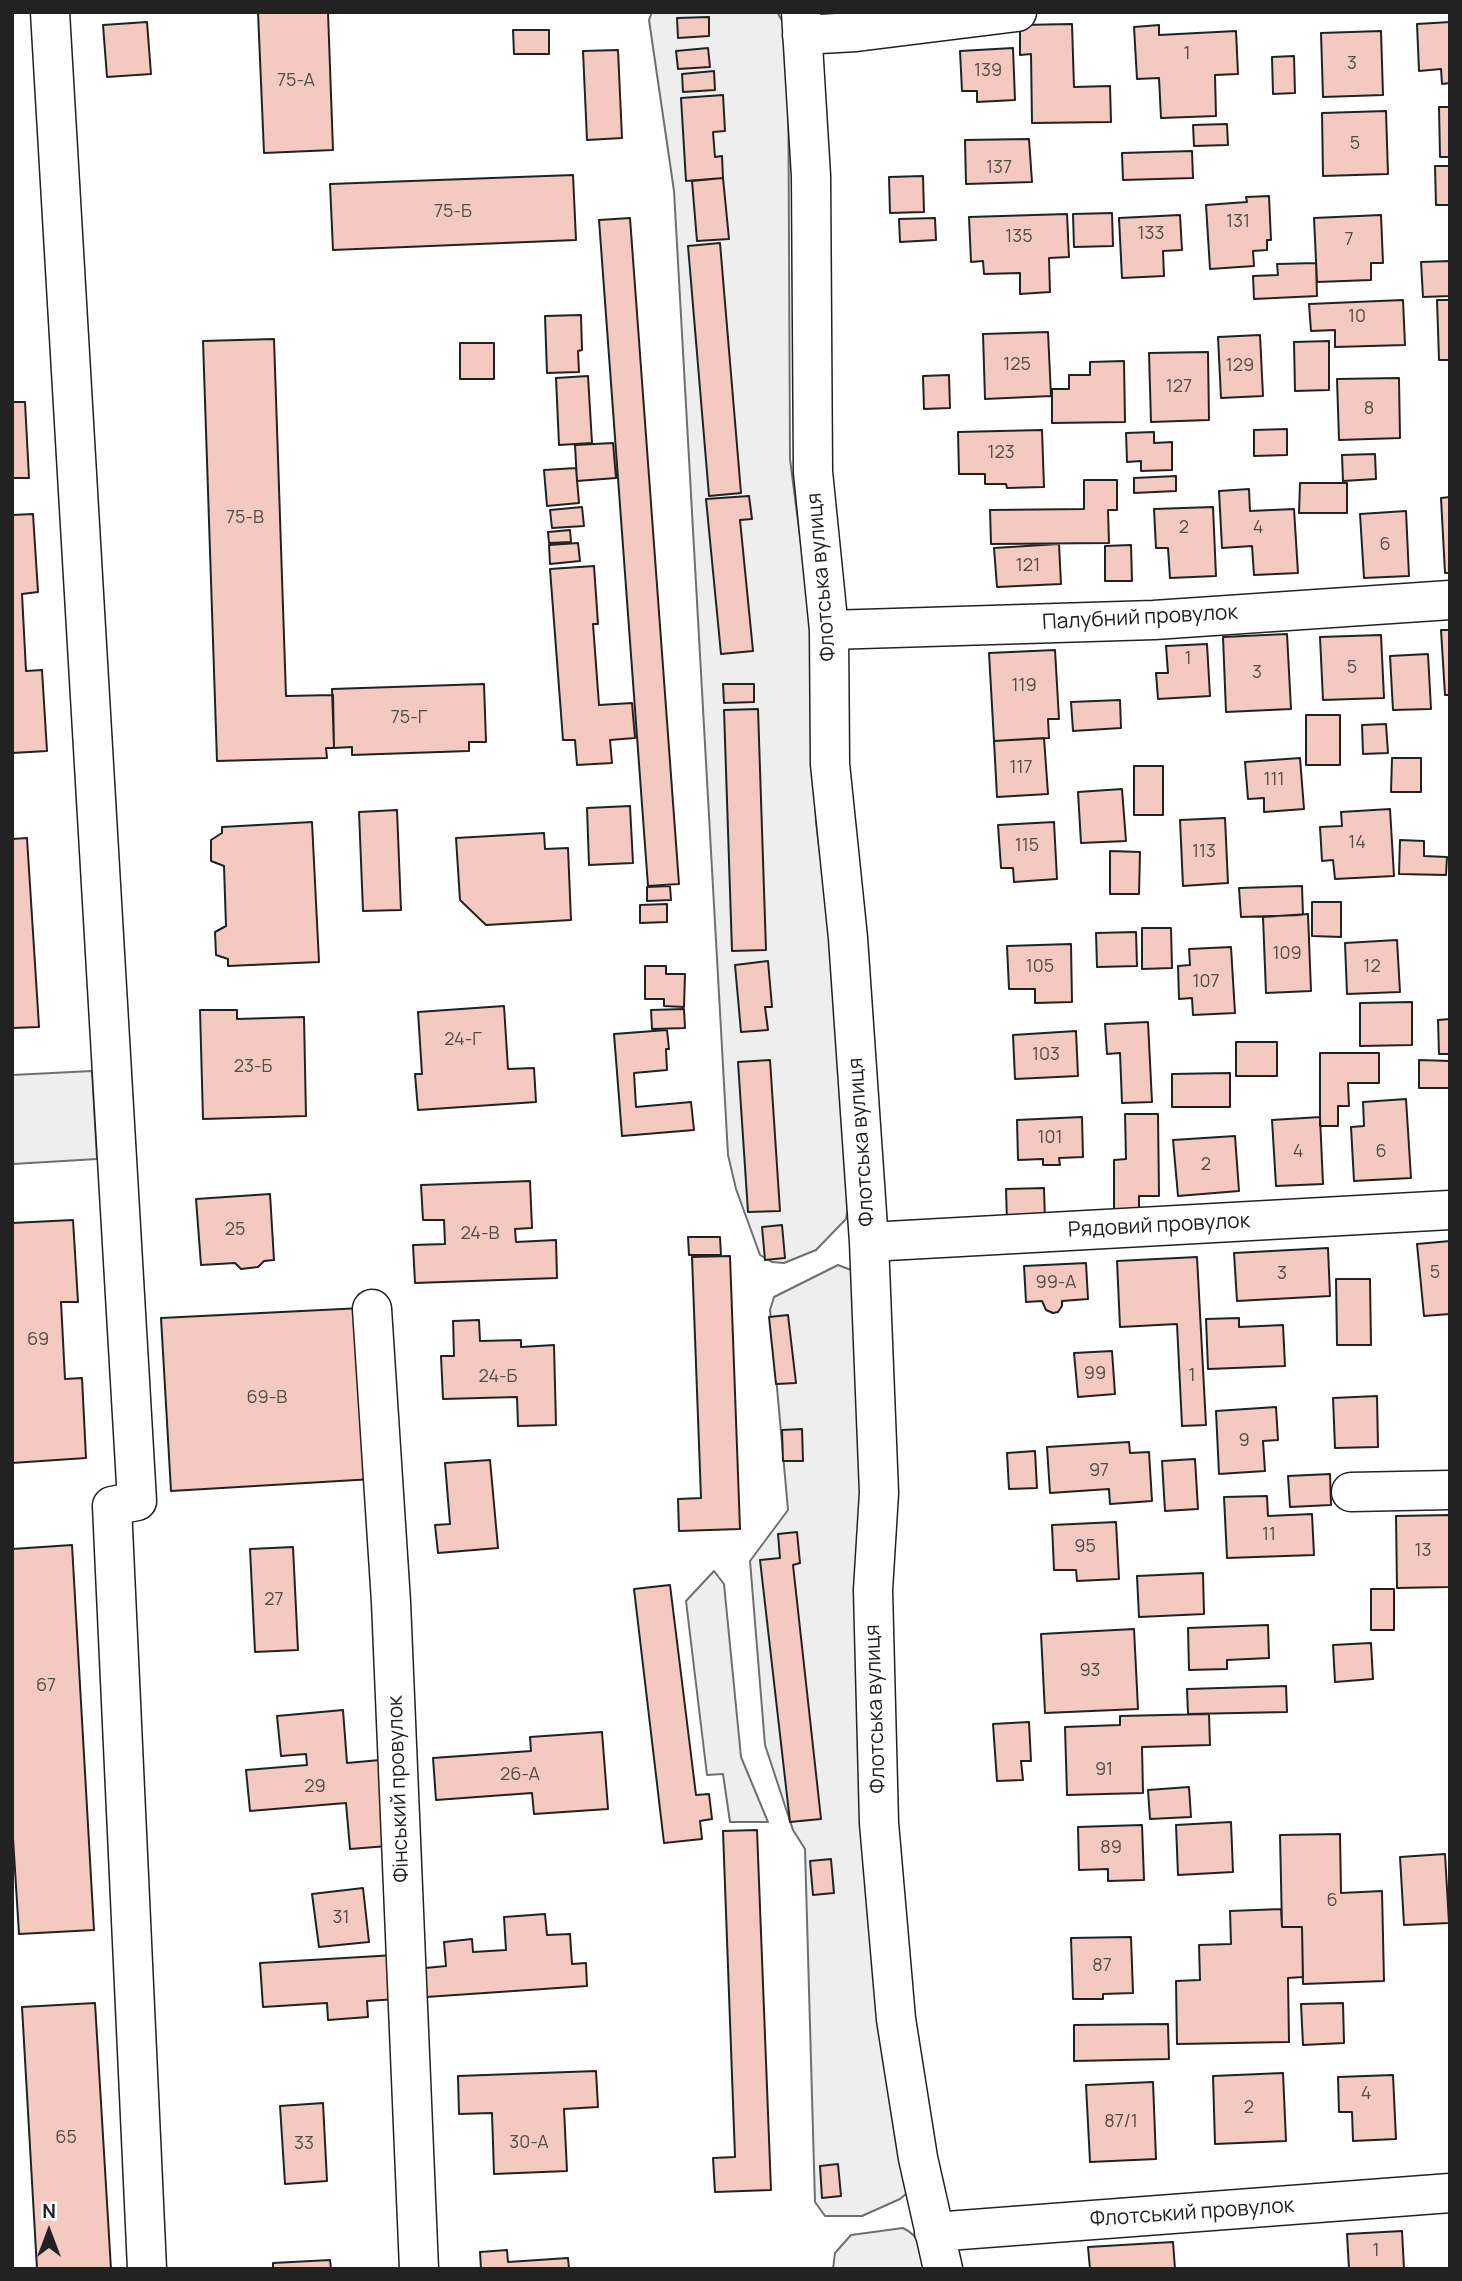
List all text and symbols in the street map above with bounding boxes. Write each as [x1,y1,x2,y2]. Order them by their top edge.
house number: 1 [1183,43,1191,65]
house number: 3 [1347,53,1357,75]
house number: 139 [974,60,1002,82]
house number: 75-А [277,70,315,92]
house number: 5 [1350,133,1360,155]
house number: 137 [986,157,1012,179]
house number: 75-Б [434,201,472,223]
house number: 131 [1226,211,1250,233]
house number: 133 [1138,223,1164,245]
house number: 135 [1005,226,1033,248]
house number: 7 [1344,229,1354,251]
house number: 10 [1348,306,1366,328]
house number: 125 [1003,354,1031,376]
house number: 129 [1226,355,1254,377]
house number: 127 [1166,376,1192,398]
house number: 8 [1364,398,1374,420]
house number: 123 [987,442,1015,464]
street label: Флотська вулиця [802,492,842,662]
house number: 75-В [226,507,264,529]
house number: 2 [1179,517,1189,539]
house number: 4 [1253,517,1263,539]
house number: 6 [1379,534,1391,556]
house number: 121 [1016,555,1040,577]
street label: Палубний провулок [1042,600,1238,636]
house number: 1 [1184,648,1192,670]
house number: 5 [1347,657,1357,679]
house number: 3 [1252,662,1262,684]
house number: 119 [1011,675,1037,697]
house number: 75-Г [391,707,427,729]
house number: 117 [1009,757,1033,779]
house number: 111 [1263,769,1285,791]
house number: 14 [1348,832,1366,854]
house number: 115 [1015,835,1039,857]
house number: 113 [1192,841,1216,863]
house number: 109 [1272,943,1302,965]
house number: 105 [1026,956,1054,978]
house number: 12 [1363,956,1381,978]
house number: 107 [1192,971,1220,993]
house number: 24-Г [444,1029,482,1051]
house number: 103 [1032,1044,1060,1066]
house number: 23-Б [234,1056,272,1078]
street label: Флотська вулиця [844,1057,880,1227]
house number: 101 [1037,1127,1063,1149]
house number: 4 [1293,1141,1303,1163]
house number: 6 [1375,1141,1387,1163]
house number: 2 [1201,1154,1211,1176]
street label: Рядовий провулок [1067,1209,1251,1243]
house number: 25 [225,1219,245,1241]
house number: 24-В [460,1223,500,1245]
house number: 5 [1430,1262,1440,1284]
house number: 3 [1277,1263,1287,1285]
house number: 99-А [1036,1272,1076,1294]
house number: 69 [27,1329,49,1351]
house number: 99 [1084,1363,1106,1385]
house number: 1 [1188,1365,1196,1387]
house number: 24-Б [479,1366,517,1388]
house number: 69-В [247,1387,287,1409]
house number: 9 [1238,1430,1250,1452]
house number: 97 [1089,1460,1109,1482]
house number: 11 [1262,1524,1276,1546]
house number: 95 [1074,1536,1096,1558]
house number: 13 [1415,1540,1431,1562]
house number: 27 [264,1589,284,1611]
street label: Флотська вулиця [860,1624,892,1794]
house number: 93 [1079,1660,1101,1682]
house number: 67 [36,1675,56,1697]
street label: Фінський провулок [383,1695,415,1883]
house number: 91 [1095,1759,1113,1781]
house number: 26-А [500,1764,540,1786]
house number: 29 [304,1776,326,1798]
house number: 89 [1100,1837,1122,1859]
house number: 6 [1326,1890,1338,1912]
house number: 31 [333,1907,349,1929]
house number: 87 [1092,1955,1112,1977]
house number: 4 [1361,2083,1371,2105]
house number: 2 [1244,2097,1254,2119]
house number: 87/1 [1104,2111,1138,2133]
house number: 65 [55,2127,77,2149]
house number: 30-А [509,2132,549,2154]
house number: 33 [294,2133,314,2155]
street label: Флотський провулок [1089,2193,1295,2233]
north arrow [14,2197,84,2267]
text: N [42,2198,56,2224]
house number: 1 [1372,2240,1380,2262]

